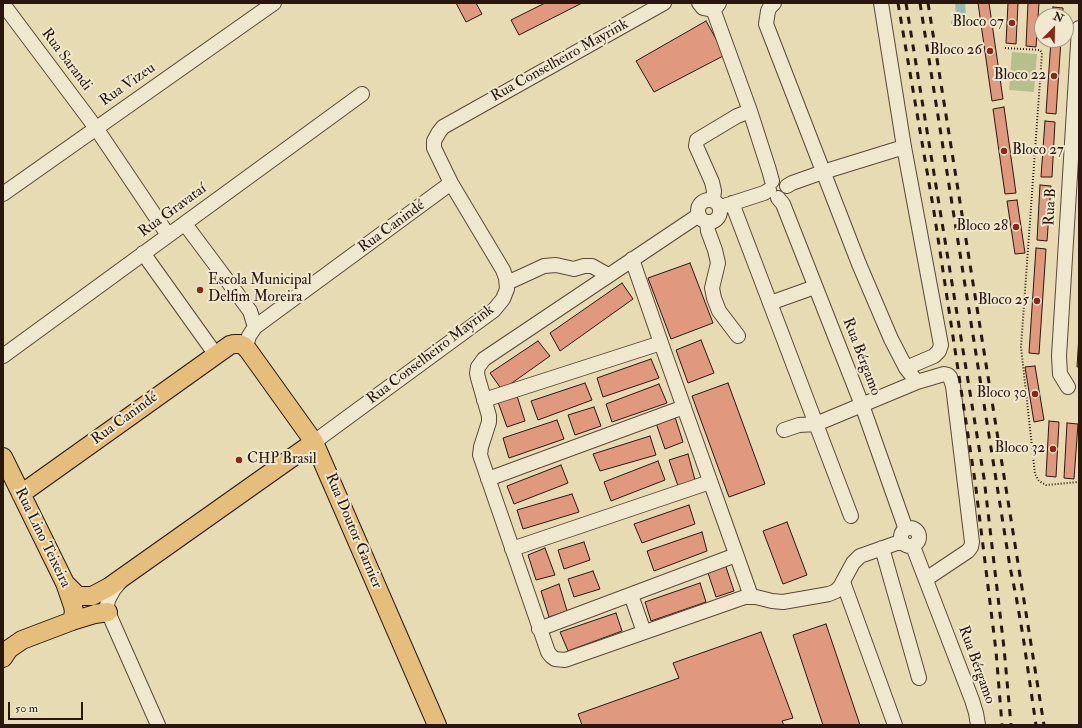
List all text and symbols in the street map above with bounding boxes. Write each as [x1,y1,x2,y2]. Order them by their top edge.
north arrow [1034,8,1074,48]
text: N [1051,10,1066,25]
place label: Bloco 07 [952,14,1004,32]
street label: Rua Conselheiro Mayrink [488,16,632,106]
marker: Bloco 07 [1007,18,1017,28]
street label: Rua Sarandi [37,25,95,95]
place label: Bloco 26 [930,42,982,60]
marker: Bloco 26 [985,46,995,56]
street label: Rua Vizeu [97,59,159,111]
place label: Bloco 22 [994,67,1046,85]
marker: Bloco 22 [1049,71,1059,81]
place label: Bloco 27 [1012,142,1064,160]
marker: Bloco 27 [999,146,1009,156]
street label: Rua Gravataí [136,180,210,242]
street label: Rua B [1041,188,1061,226]
street label: Rua Canindé [355,197,429,257]
place label: Bloco 28 [956,218,1008,236]
marker: Bloco 28 [1011,222,1021,232]
place label: Escola Municipal Delfim Moreira [208,272,312,307]
marker: Escola Municipal Delfim Moreira [195,285,205,295]
place label: Bloco 25 [978,292,1029,310]
marker: Bloco 25 [1032,296,1042,306]
street label: Rua Conselheiro Mayrink [364,301,498,409]
street label: Rua Bérgamo [838,316,884,398]
place label: Bloco 30 [976,385,1027,403]
street label: Rua Canindé [88,389,162,449]
marker: Bloco 30 [1030,389,1040,399]
place label: Bloco 32 [995,440,1045,458]
marker: Bloco 32 [1048,444,1058,454]
place label: CHP Brasil [247,451,317,469]
marker: CHP Brasil [234,455,244,465]
street label: Rua Doutor Garnier [321,471,385,591]
street label: Rua Lino Teixeira [10,485,74,591]
street label: Rua Bérgamo [954,624,998,706]
scale bar [10,694,85,720]
text: 50 m [15,701,38,716]

